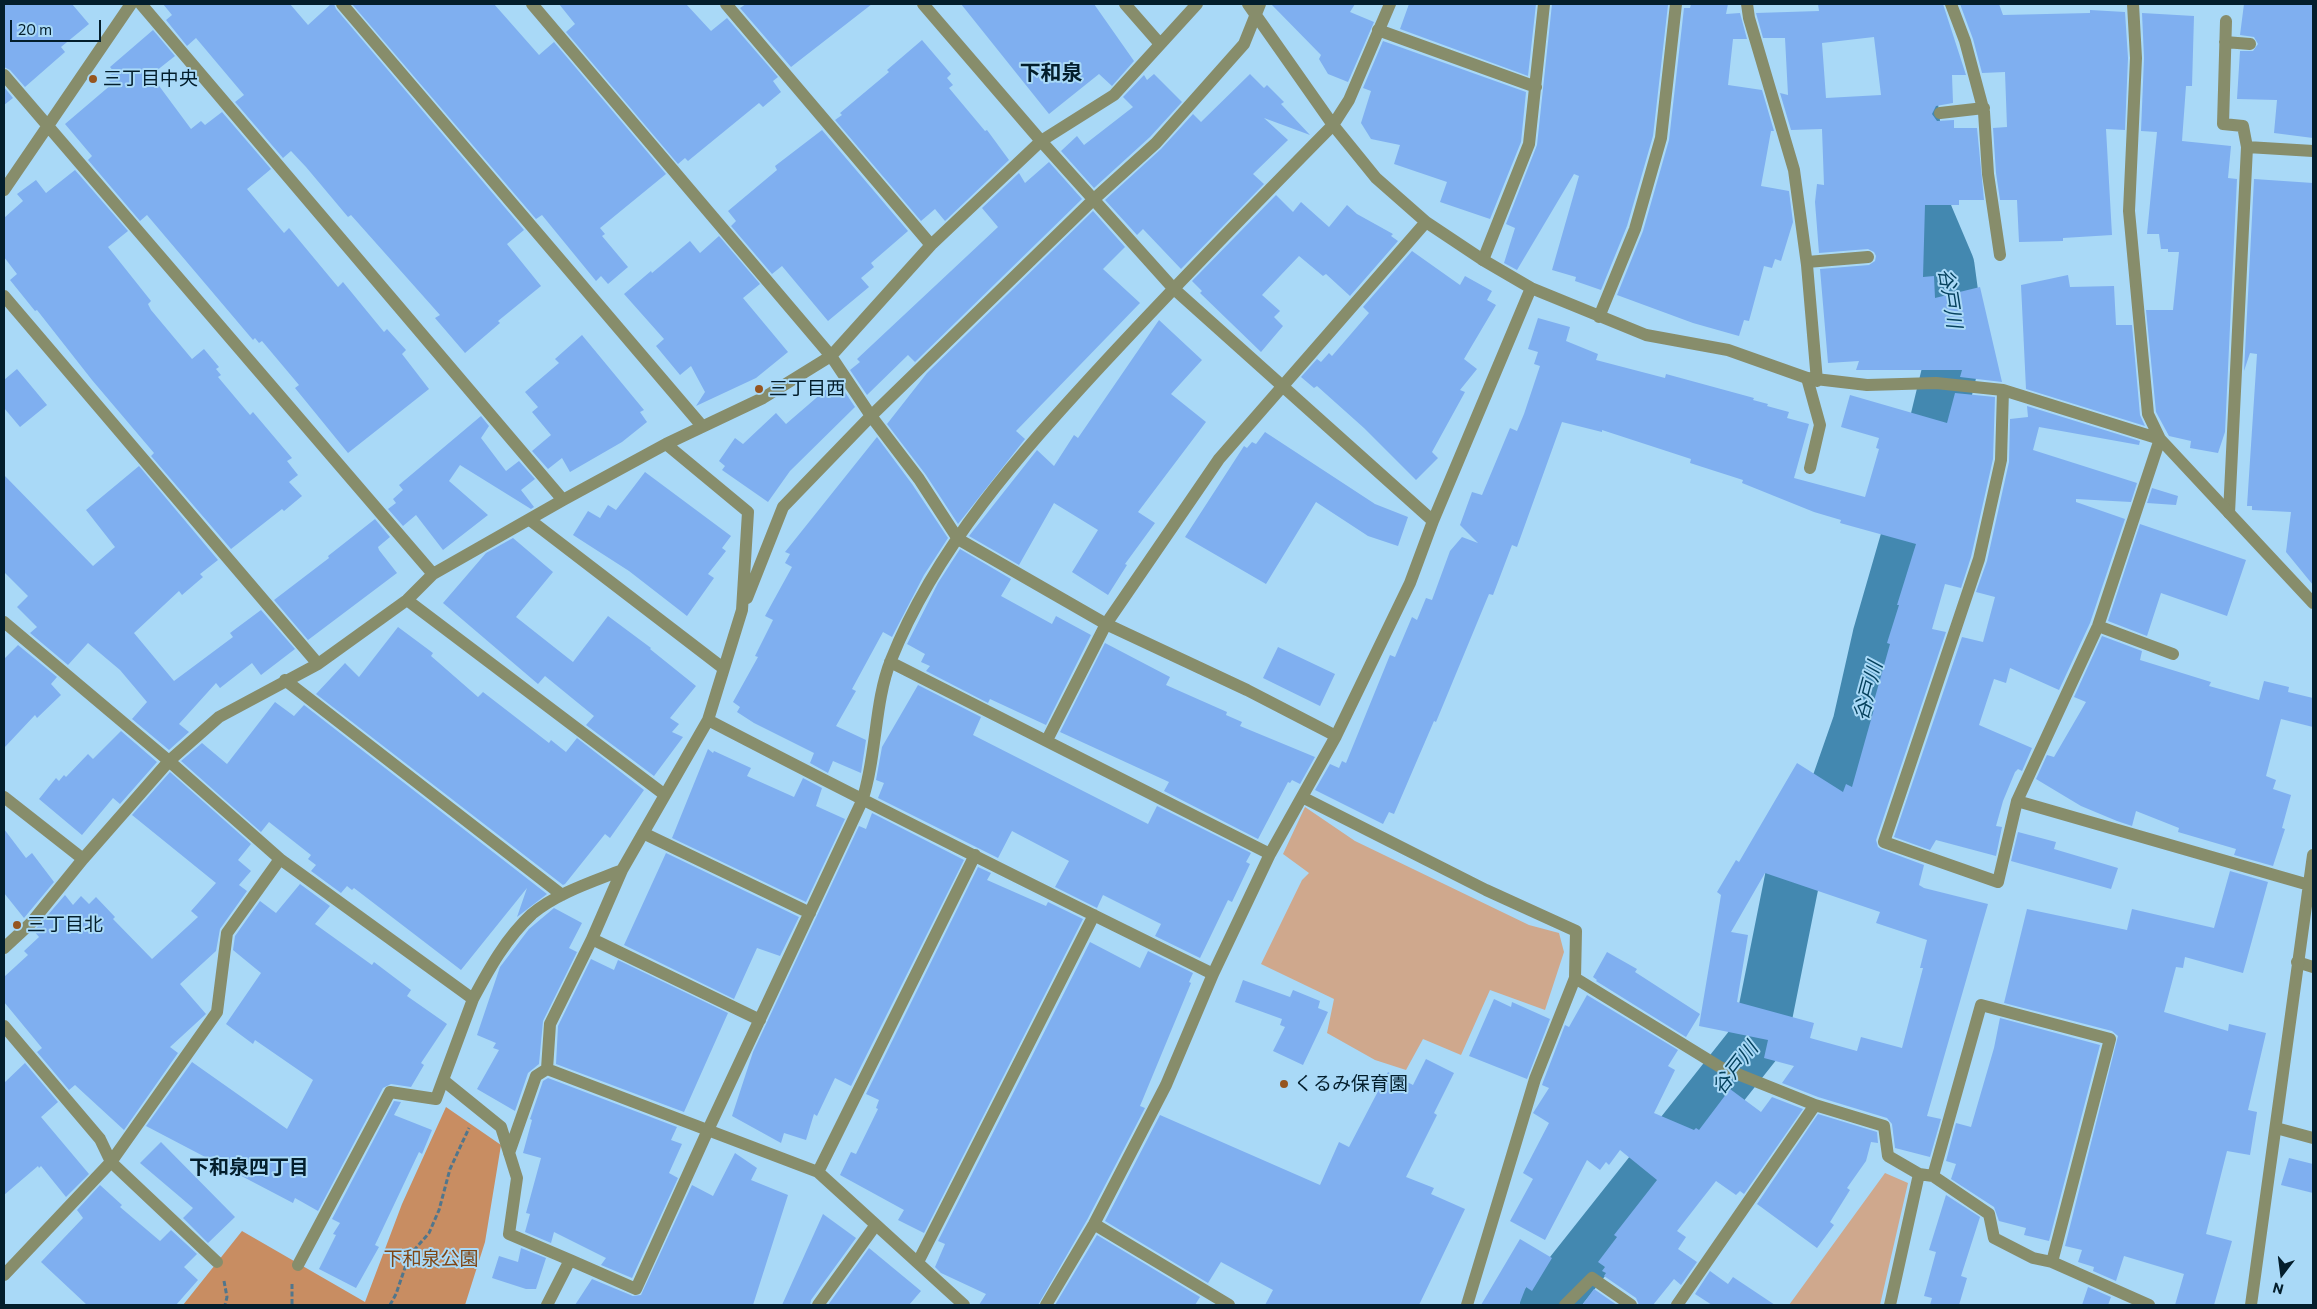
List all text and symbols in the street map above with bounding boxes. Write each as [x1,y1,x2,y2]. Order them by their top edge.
scale bar [12,10,104,42]
text: 20 m [18,20,52,38]
district label: 下和泉 [1020,60,1082,86]
place label: 三丁目中央 [103,68,198,90]
marker: 三丁目中央 [87,73,99,85]
water label: 谷戸川 [1933,266,1967,330]
place label: 三丁目西 [769,378,845,400]
marker: 三丁目西 [753,383,765,395]
water label: 谷戸川 [1849,659,1887,723]
place label: 三丁目北 [27,914,103,936]
marker: 三丁目北 [11,919,23,931]
water label: 谷戸川 [1707,1037,1763,1099]
place label: くるみ保育園 [1294,1073,1408,1095]
marker: くるみ保育園 [1278,1078,1290,1090]
district label: 下和泉四丁目 [189,1155,309,1179]
park label: 下和泉公園 [384,1248,478,1270]
north arrow [2257,1249,2307,1299]
text: N [2271,1279,2285,1299]

